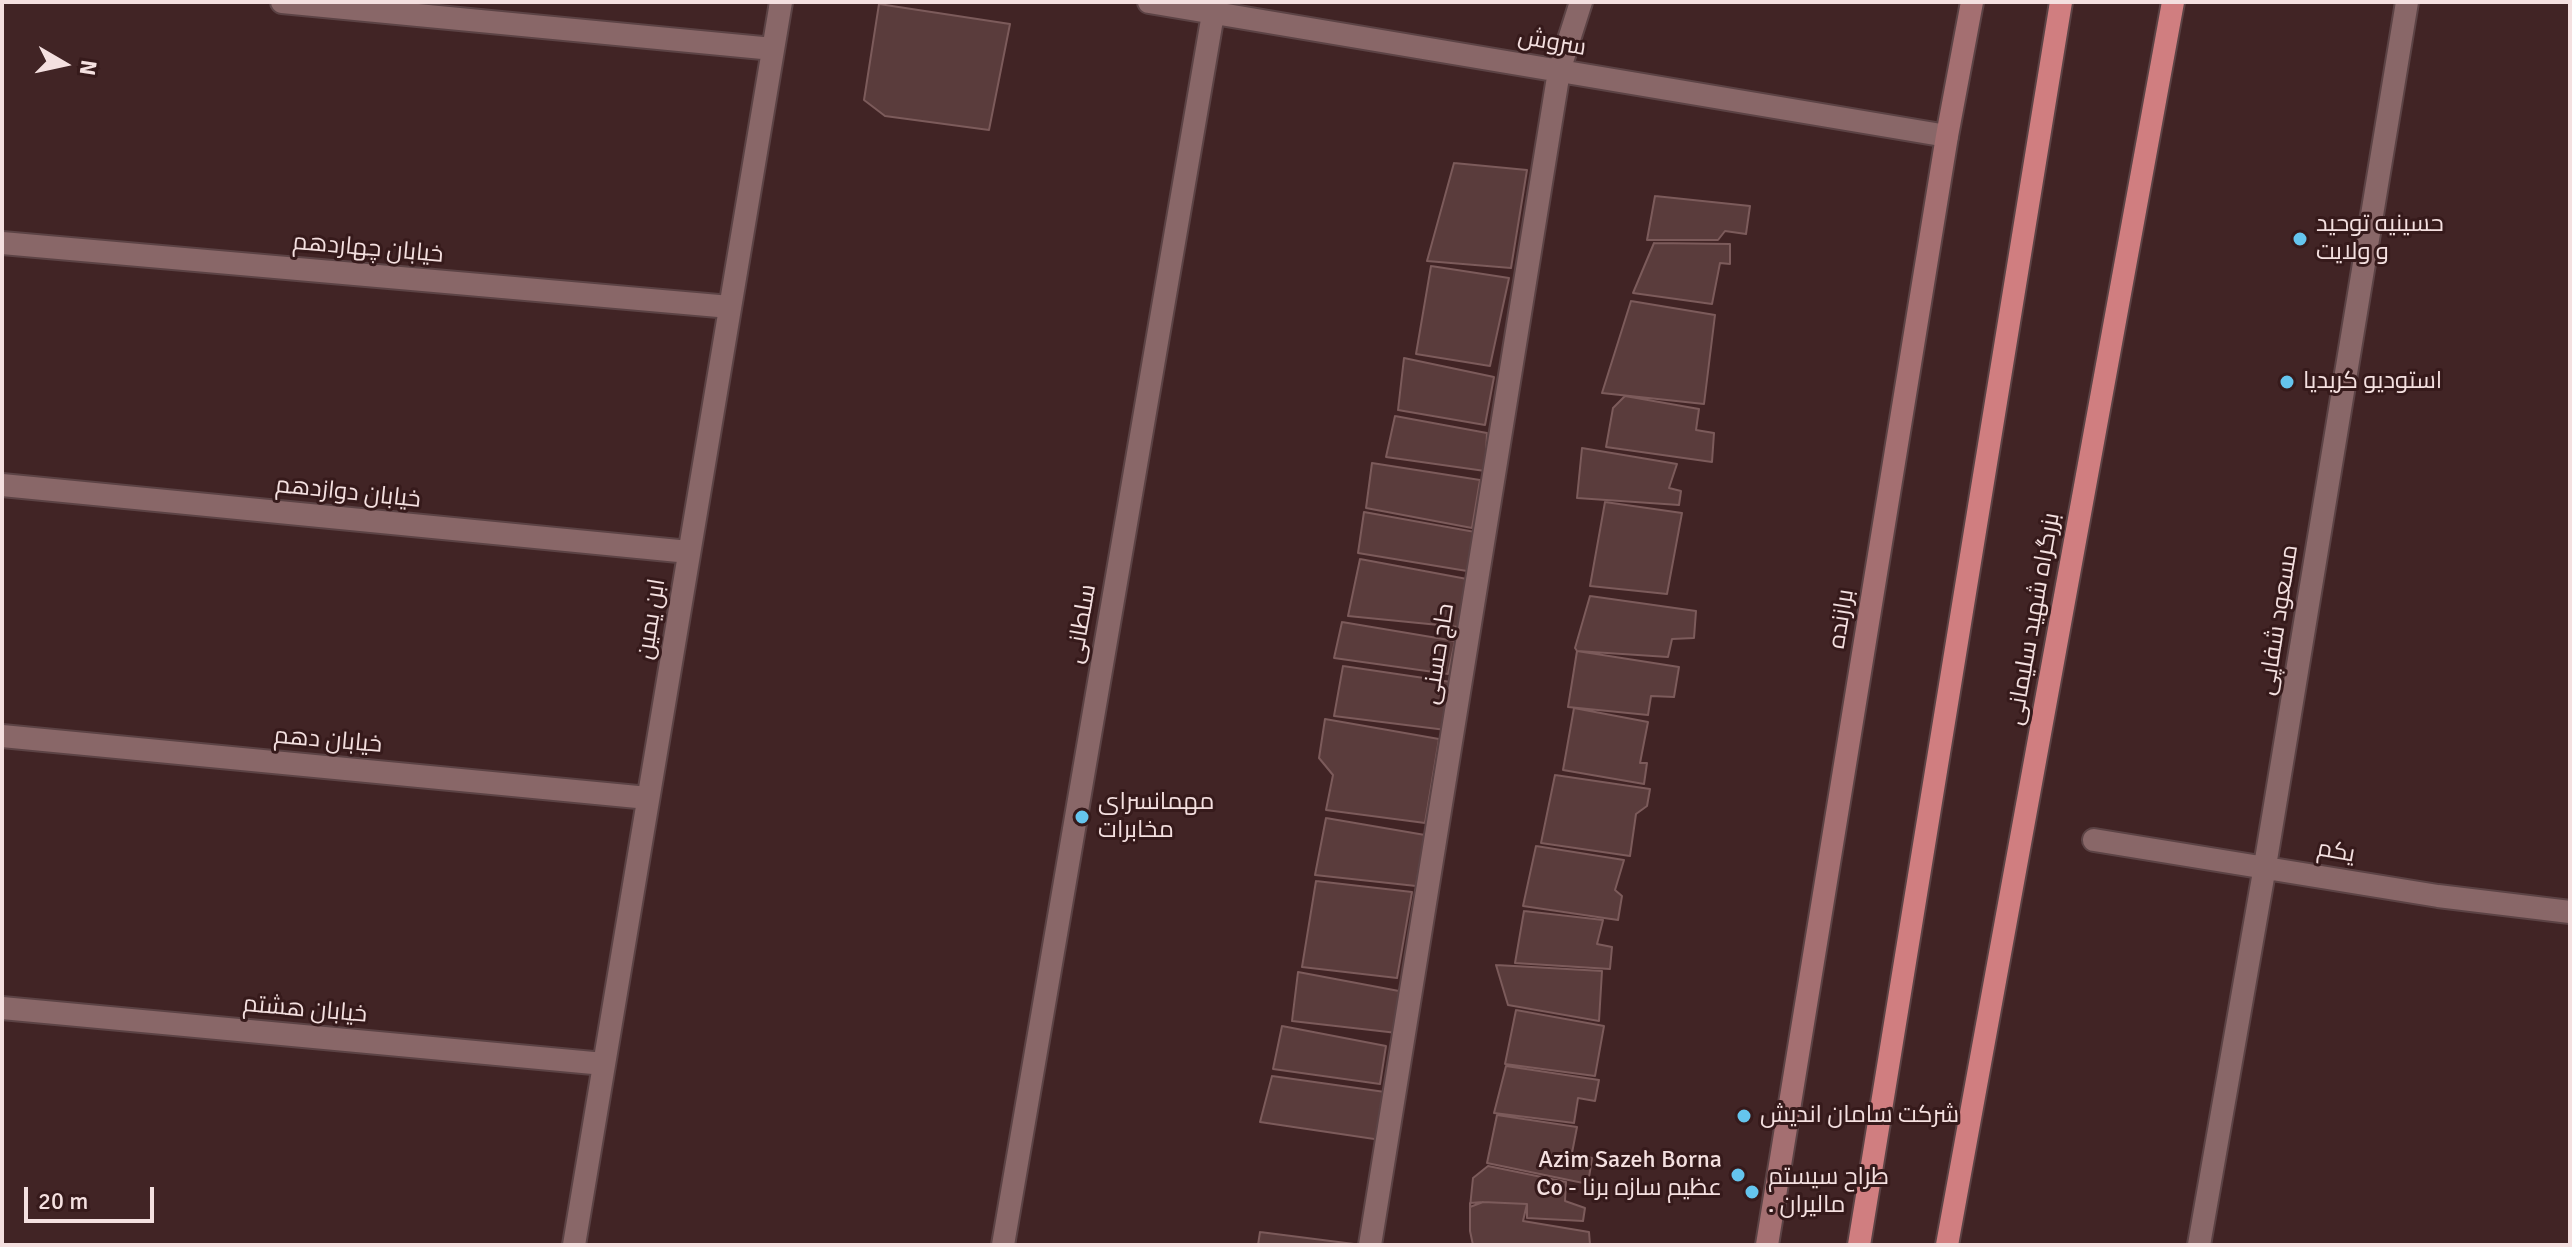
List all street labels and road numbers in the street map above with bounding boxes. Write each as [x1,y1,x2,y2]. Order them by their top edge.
street label: سروش [1516,23,1588,63]
street label: خیابان چهاردهم [291,228,445,270]
street label: خیابان دوازدهم [274,471,422,515]
street label: بزرگراه شهید سلیمانی [2001,511,2067,727]
street label: مسعود شفاپی [2253,543,2305,697]
street label: ابن یمین [631,577,673,661]
street label: سلطانی [1061,582,1103,666]
street label: برازنده [1823,587,1861,651]
street label: حاج حسنی [1417,601,1461,707]
street label: خیابان دهم [273,722,383,760]
street label: یکم [2315,835,2357,869]
street label: خیابان هشتم [242,990,368,1030]

